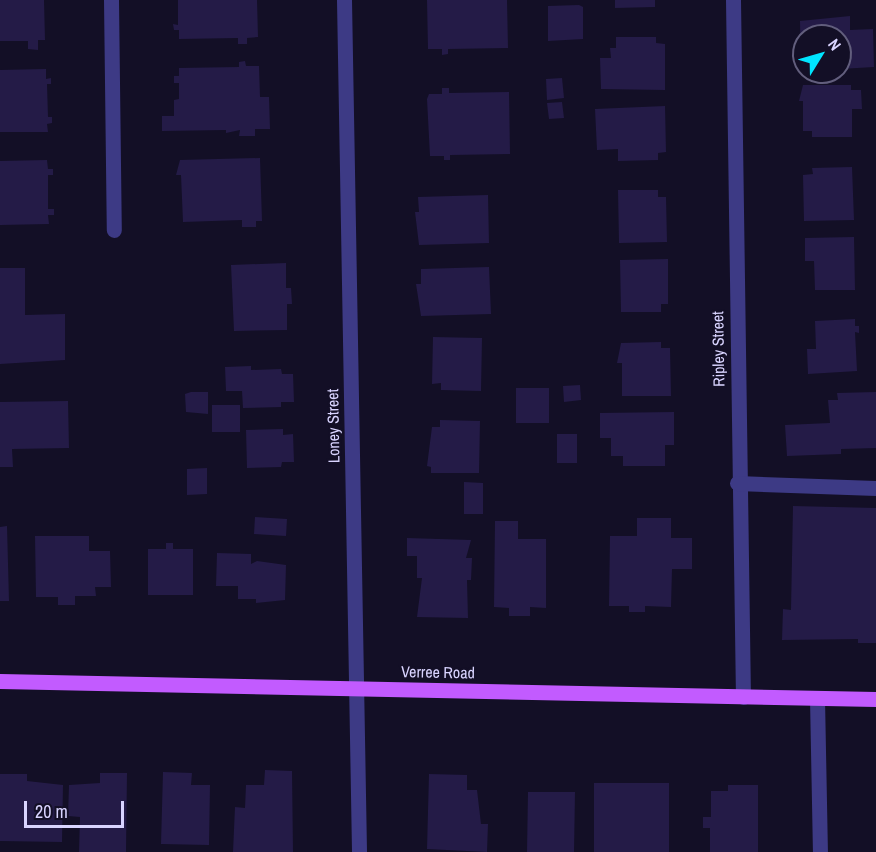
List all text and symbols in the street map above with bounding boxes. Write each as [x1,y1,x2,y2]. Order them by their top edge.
north arrow [792,24,852,84]
text: N [823,34,846,55]
street label: Ripley Street [708,311,728,387]
street label: Loney Street [323,389,343,463]
street label: Verree Road [401,662,475,682]
scale bar [27,789,128,827]
text: 20 m [35,799,68,824]

